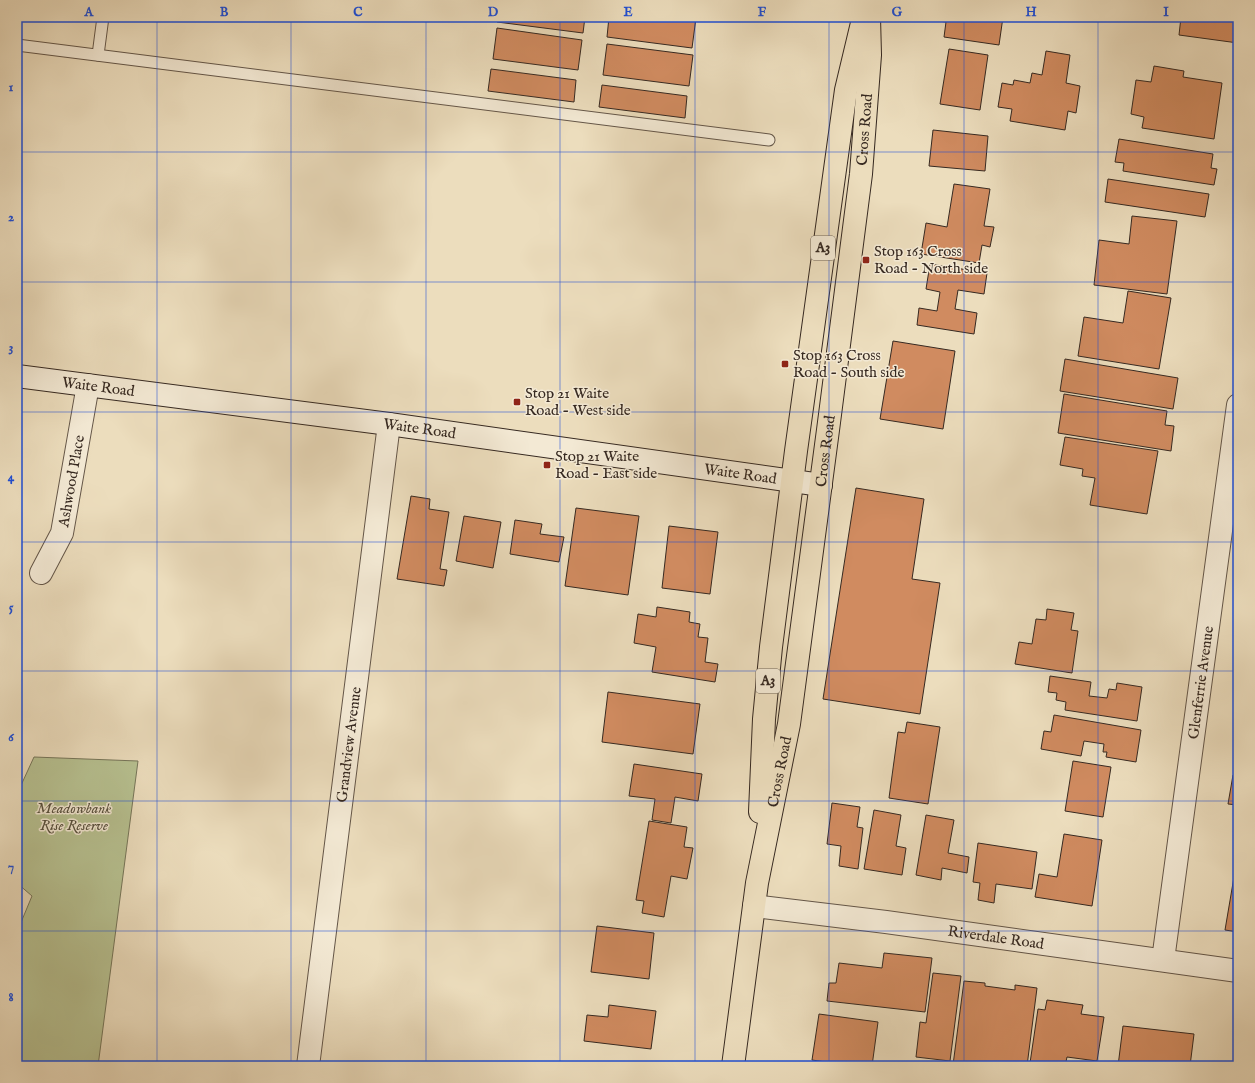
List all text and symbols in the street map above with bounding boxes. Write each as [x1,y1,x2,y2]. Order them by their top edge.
text: A [84,4,95,21]
text: B [220,4,229,21]
text: C [353,4,363,21]
text: D [488,4,499,21]
text: E [623,4,633,21]
text: F [758,4,767,21]
text: G [892,4,903,21]
text: H [1025,4,1037,21]
text: I [1163,4,1169,21]
text: 1 [9,79,14,96]
street label: Cross Road [852,92,877,166]
text: 2 [8,209,14,226]
road number: A3 [811,236,835,260]
place label: Stop 163 Cross Road - North side [874,242,988,278]
marker: Stop 163 Cross Road - North side [861,255,871,265]
text: 3 [9,339,14,356]
place label: Stop 163 Cross Road - South side [793,346,905,382]
marker: Stop 163 Cross Road - South side [780,359,790,369]
street label: Waite Road [61,372,137,401]
place label: Stop 21 Waite Road - West side [525,384,631,420]
marker: Stop 21 Waite Road - West side [512,397,522,407]
street label: Cross Road [811,413,839,488]
street label: Waite Road [382,414,458,443]
street label: Ashwood Place [54,433,89,529]
place label: Stop 21 Waite Road - East side [555,447,657,483]
street label: Waite Road [703,459,779,488]
marker: Stop 21 Waite Road - East side [542,460,552,470]
text: 4 [8,469,15,486]
text: 5 [9,599,14,616]
street label: Glenferrie Avenue [1183,625,1218,740]
road number: A3 [756,669,780,693]
street label: Grandview Avenue [332,686,365,803]
text: 6 [8,729,14,746]
street label: Cross Road [763,734,796,809]
park label: Meadowbank Rise Reserve [37,799,111,835]
text: 7 [8,859,14,876]
street label: Riverdale Road [947,921,1046,954]
text: 8 [8,989,14,1006]

